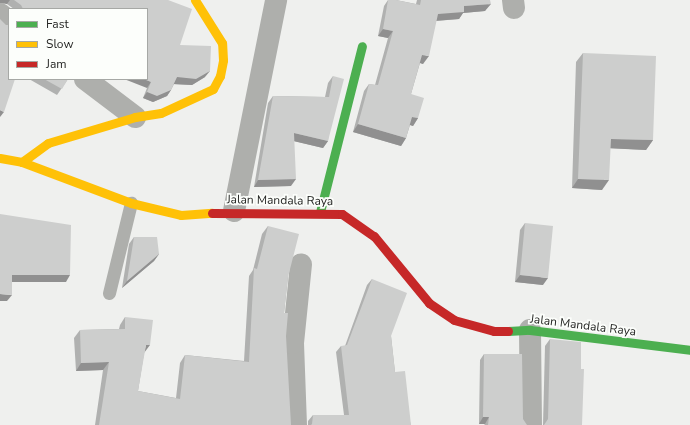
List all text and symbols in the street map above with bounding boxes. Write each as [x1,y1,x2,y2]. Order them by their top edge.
legend [8,8,148,80]
text: Fast [46,16,69,32]
text: Slow [46,36,74,52]
text: Jam [46,56,67,72]
street label: Jalan Mandala Raya [227,193,333,209]
street label: Jalan Mandala Raya [529,312,637,340]

